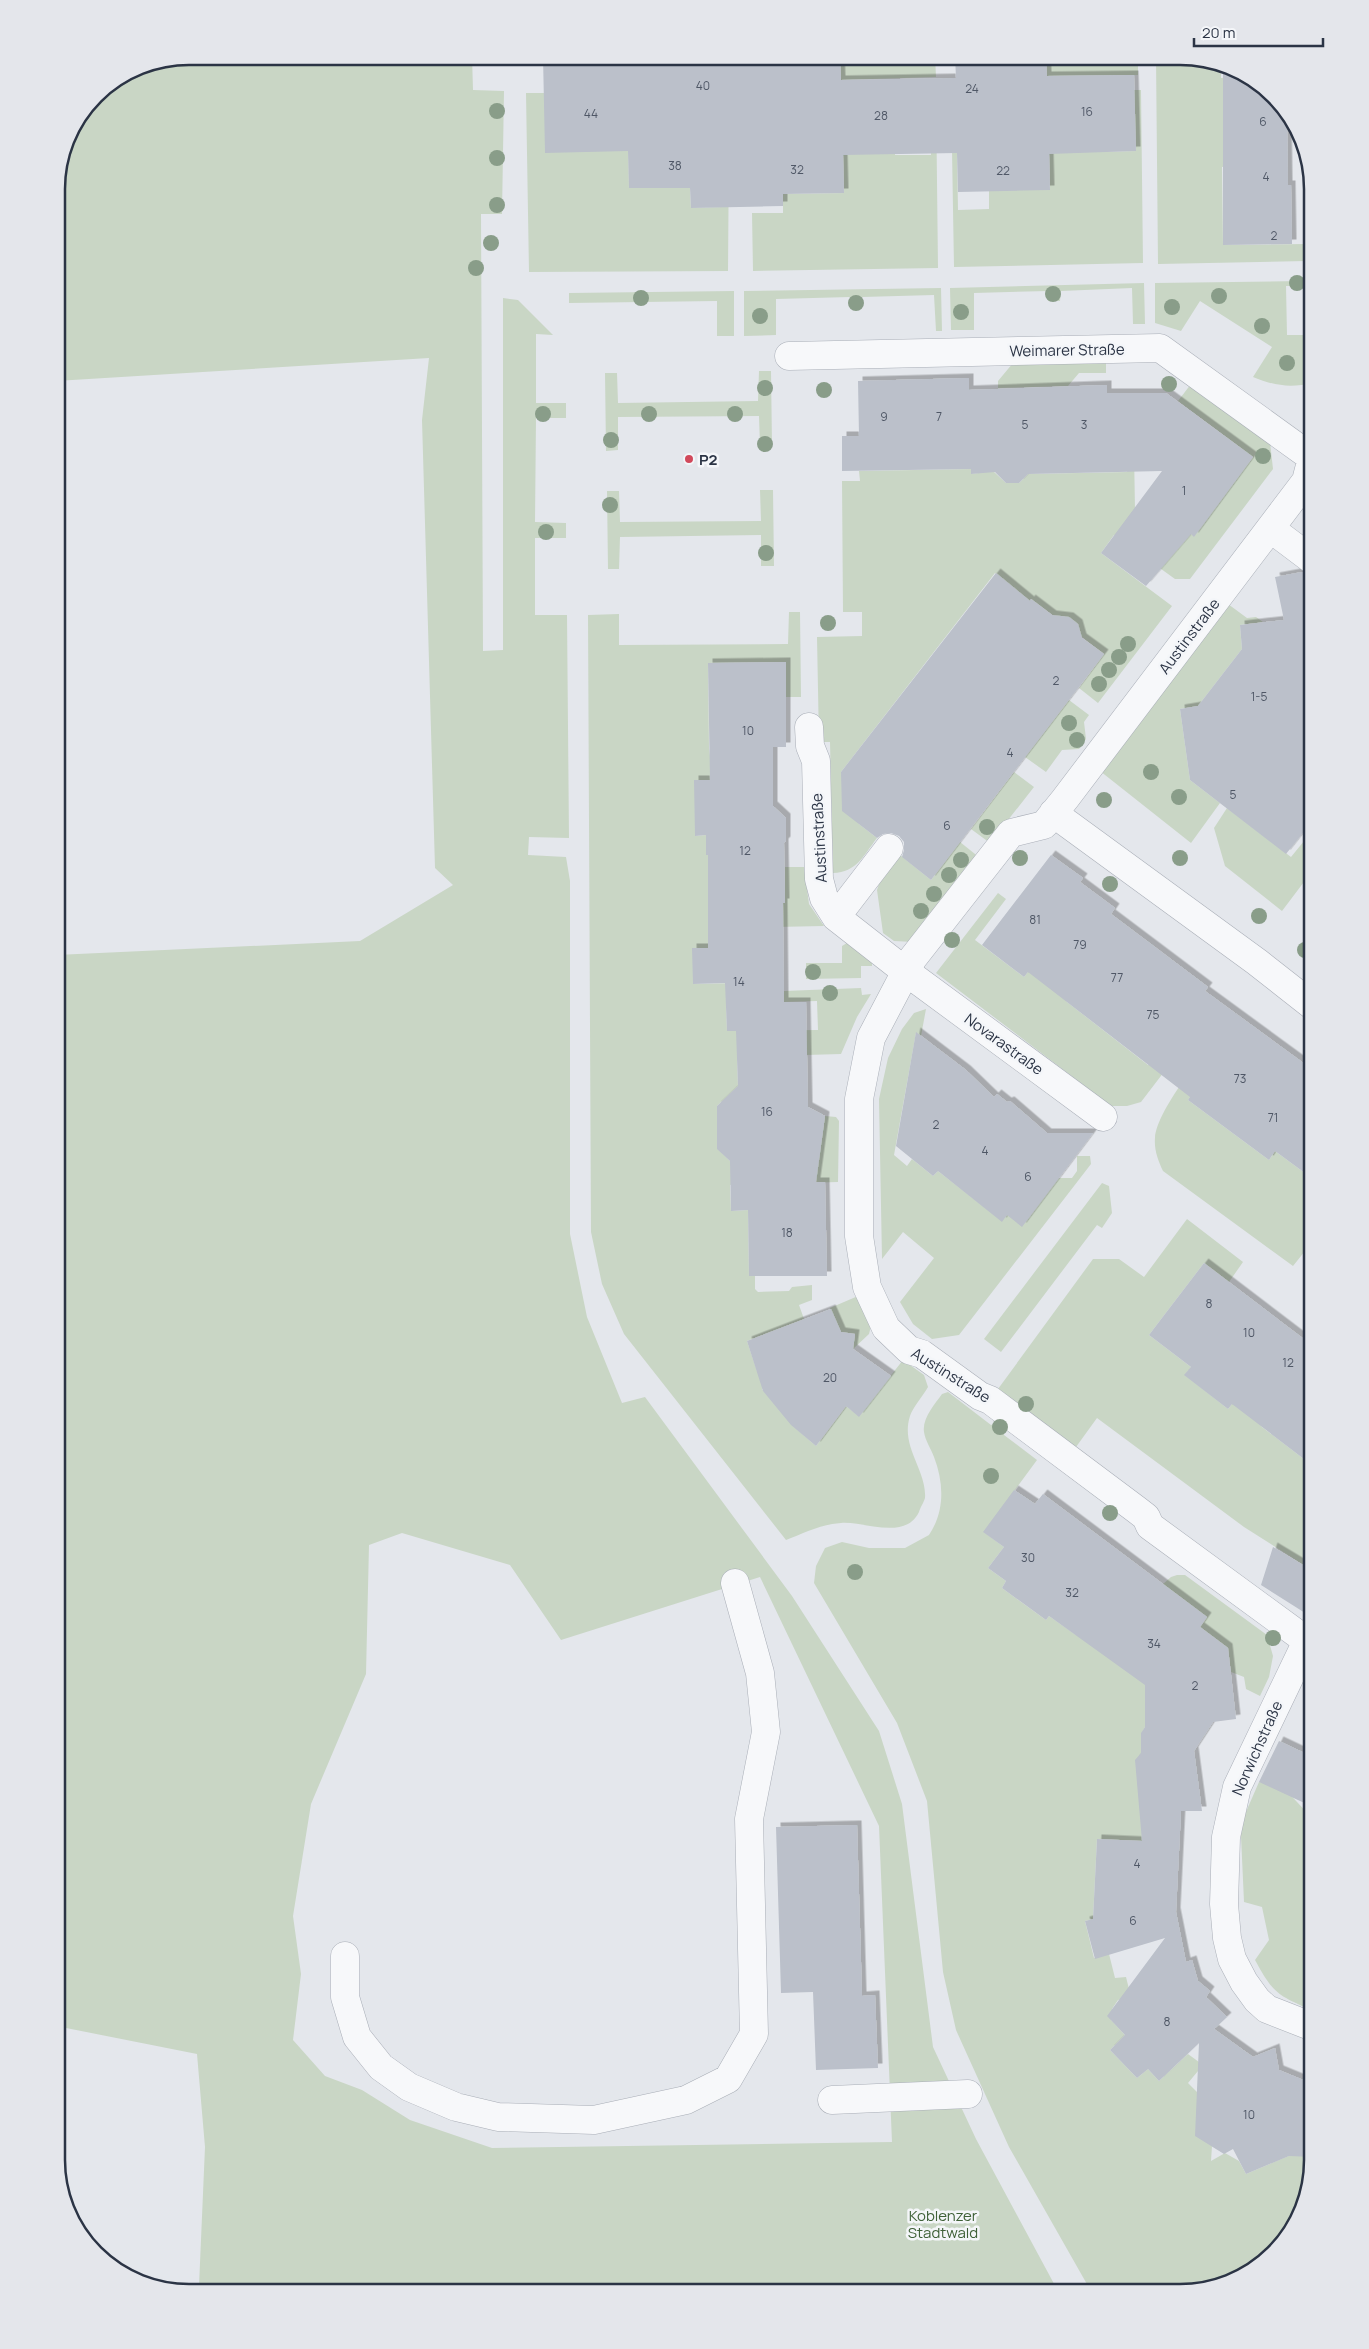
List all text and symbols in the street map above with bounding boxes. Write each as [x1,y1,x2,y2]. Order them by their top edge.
scale bar [1194,15,1323,47]
text: 20 m [1202,22,1235,43]
house number: 40 [696,77,710,94]
house number: 24 [965,80,979,97]
house number: 16 [1081,103,1093,120]
house number: 44 [584,105,598,122]
house number: 28 [874,107,888,124]
house number: 6 [1259,113,1267,130]
house number: 38 [668,157,682,174]
house number: 32 [790,161,804,178]
house number: 22 [996,162,1010,179]
house number: 4 [1262,168,1270,185]
house number: 2 [1271,227,1278,244]
street label: Weimarer Straße [1009,338,1125,362]
house number: 9 [880,408,888,425]
house number: 7 [936,408,942,425]
house number: 5 [1022,416,1029,433]
house number: 3 [1081,416,1087,433]
place label: P2 [699,449,718,470]
marker: P2 [683,453,695,465]
house number: 1 [1182,482,1186,499]
street label: Austinstraße [1154,594,1225,678]
house number: 2 [1053,672,1060,689]
house number: 1-5 [1251,688,1267,705]
house number: 10 [742,722,754,739]
house number: 4 [1006,744,1014,761]
house number: 5 [1230,786,1237,803]
street label: Austinstraße [806,792,832,883]
house number: 6 [943,817,951,834]
house number: 12 [739,842,751,859]
house number: 81 [1029,911,1041,928]
house number: 79 [1073,936,1087,953]
house number: 77 [1111,969,1123,986]
house number: 14 [733,973,745,990]
house number: 75 [1147,1006,1160,1023]
street label: Novarastraße [960,1008,1048,1080]
house number: 73 [1234,1070,1246,1087]
house number: 16 [761,1103,773,1120]
house number: 71 [1268,1109,1278,1126]
house number: 2 [933,1116,940,1133]
house number: 4 [981,1142,989,1159]
house number: 6 [1024,1168,1032,1185]
house number: 18 [781,1224,793,1241]
house number: 8 [1206,1295,1213,1312]
house number: 10 [1243,1324,1255,1341]
street label: Austinstraße [907,1342,995,1408]
house number: 12 [1282,1354,1294,1371]
house number: 20 [823,1369,837,1386]
house number: 30 [1021,1549,1035,1566]
house number: 32 [1065,1584,1079,1601]
house number: 34 [1147,1635,1161,1652]
house number: 2 [1192,1677,1199,1694]
street label: Norwichstraße [1227,1697,1287,1799]
house number: 4 [1133,1855,1141,1872]
house number: 6 [1129,1912,1137,1929]
house number: 8 [1164,2013,1171,2030]
house number: 10 [1243,2106,1255,2123]
park label: Koblenzer Stadtwald [908,2205,978,2243]

